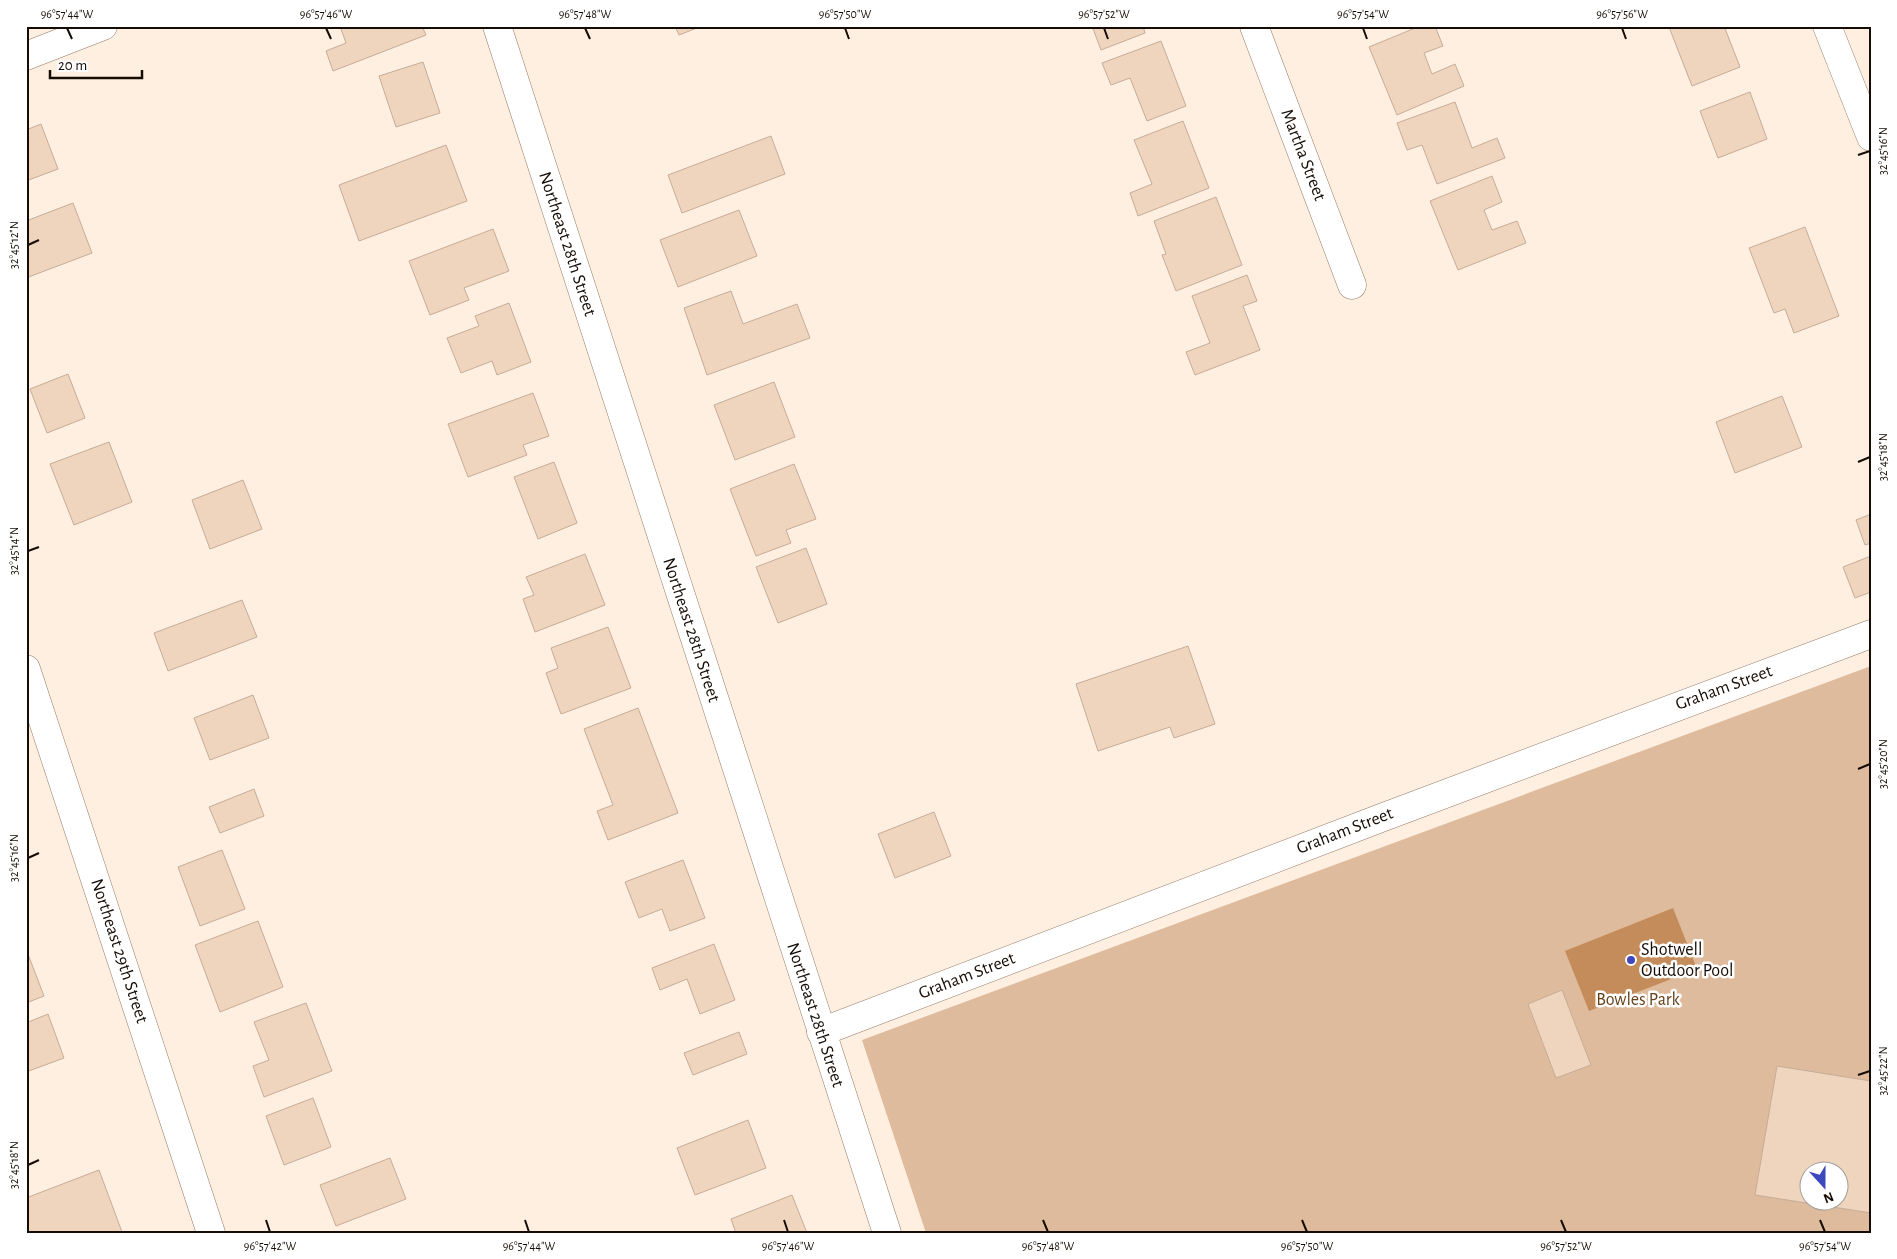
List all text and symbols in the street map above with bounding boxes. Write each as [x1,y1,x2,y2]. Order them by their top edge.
text: 96°57'44"W [41,8,94,20]
text: 96°57'46"W [300,8,353,20]
text: 96°57'48"W [559,8,612,20]
text: 96°57'50"W [819,8,871,20]
text: 96°57'52"W [1078,8,1130,20]
text: 96°57'54"W [1337,8,1389,20]
text: 96°57'56"W [1596,8,1648,20]
scale bar [50,48,142,80]
text: 20 m [58,58,87,73]
street label: Martha Street [1277,107,1329,204]
text: 32°45'16"N [1877,127,1889,175]
street label: Northeast 28th Street [535,170,599,319]
text: 32°45'12"N [8,221,20,269]
text: 32°45'18"N [1877,433,1889,481]
text: 32°45'14"N [8,527,20,575]
street label: Northeast 28th Street [659,556,723,705]
street label: Graham Street [1673,662,1775,714]
text: 32°45'20"N [1877,739,1889,789]
street label: Graham Street [1294,804,1396,858]
text: 32°45'16"N [8,834,20,882]
street label: Northeast 29th Street [87,877,151,1026]
street label: Northeast 28th Street [783,941,847,1090]
place label: Shotwell Outdoor Pool [1641,941,1733,980]
street label: Graham Street [916,949,1018,1003]
marker: Shotwell Outdoor Pool [1625,954,1637,966]
park label: Bowles Park [1596,991,1681,1009]
text: 32°45'22"N [1877,1046,1889,1096]
text: 32°45'18"N [8,1141,20,1189]
north arrow [1800,1162,1850,1212]
text: N [1821,1189,1835,1205]
text: 96°57'42"W [244,1240,296,1252]
text: 96°57'44"W [503,1240,556,1252]
text: 96°57'46"W [762,1240,815,1252]
text: 96°57'48"W [1022,1240,1075,1252]
text: 96°57'50"W [1281,1240,1333,1252]
text: 96°57'52"W [1540,1240,1592,1252]
text: 96°57'54"W [1799,1240,1851,1252]

